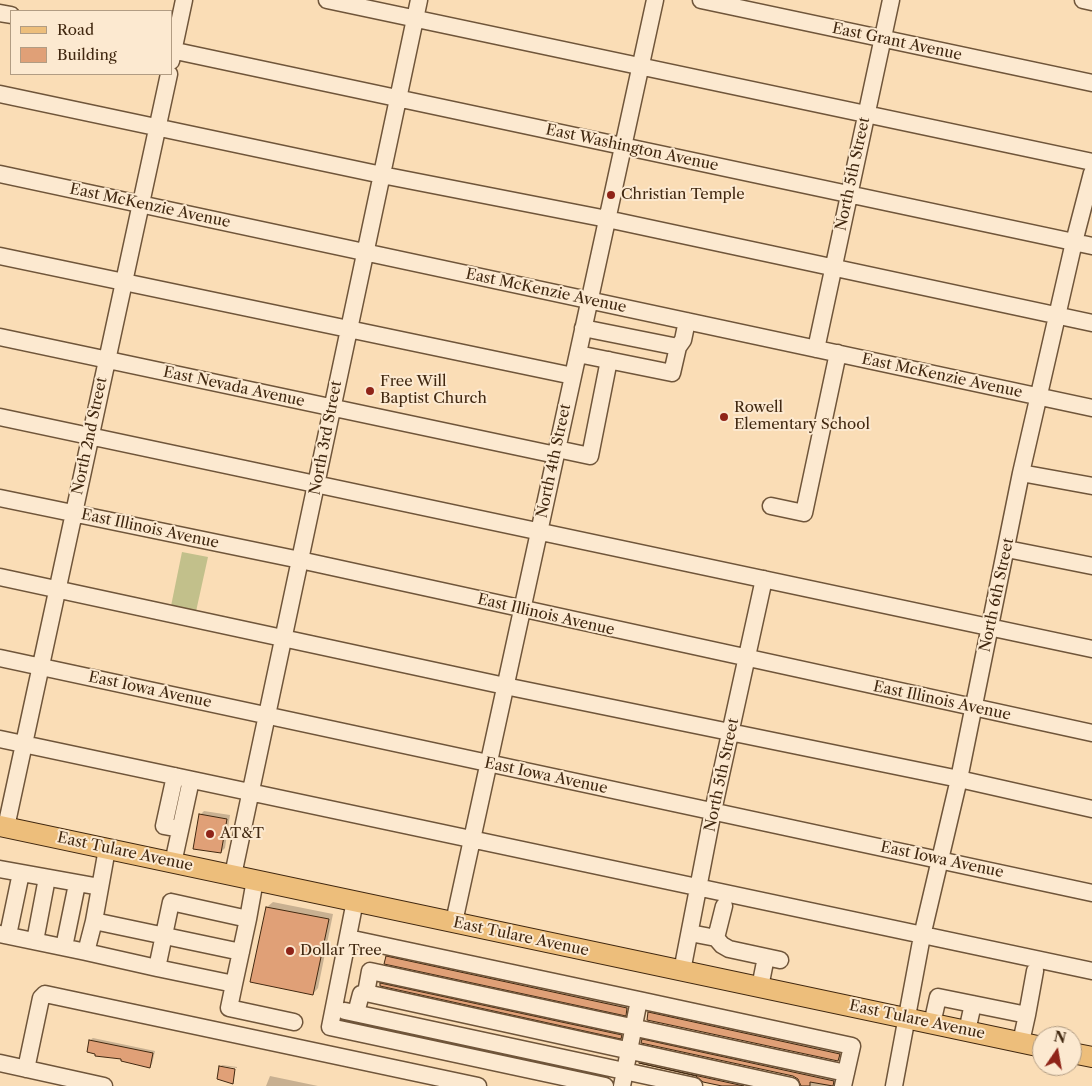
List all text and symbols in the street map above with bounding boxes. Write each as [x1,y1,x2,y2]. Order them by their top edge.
legend [10,10,172,75]
street label: East Grant Avenue [830,19,964,65]
text: Road [57,20,94,39]
text: Building [57,45,117,64]
street label: North 5th Street [832,116,874,232]
street label: East Washington Avenue [544,121,720,175]
street label: East McKenzie Avenue [68,180,232,232]
place label: Christian Temple [621,186,745,204]
marker: Christian Temple [605,189,617,201]
street label: East McKenzie Avenue [464,265,628,317]
street label: East McKenzie Avenue [860,350,1024,402]
street label: East Nevada Avenue [162,363,306,411]
place label: Free Will Baptist Church [380,373,487,408]
street label: North 2nd Street [69,376,111,496]
street label: North 3rd Street [306,379,346,497]
marker: Free Will Baptist Church [364,385,376,397]
place label: Rowell Elementary School [734,399,870,434]
street label: North 4th Street [533,402,575,520]
marker: Rowell Elementary School [718,411,730,423]
street label: East Illinois Avenue [80,506,220,552]
street label: North 6th Street [976,536,1018,654]
street label: East Illinois Avenue [476,590,616,640]
street label: East Iowa Avenue [87,668,213,712]
street label: East Illinois Avenue [872,678,1012,724]
street label: North 5th Street [701,717,743,833]
street label: East Iowa Avenue [483,754,609,798]
place label: AT&T [220,825,264,843]
marker: AT&T [204,828,216,840]
street label: East Tulare Avenue [56,829,194,875]
street label: East Iowa Avenue [879,838,1005,882]
street label: East Tulare Avenue [452,914,590,960]
place label: Dollar Tree [300,942,382,960]
marker: Dollar Tree [284,945,296,957]
street label: East Tulare Avenue [848,997,986,1043]
north arrow [1032,1026,1082,1076]
text: N [1052,1027,1068,1047]

